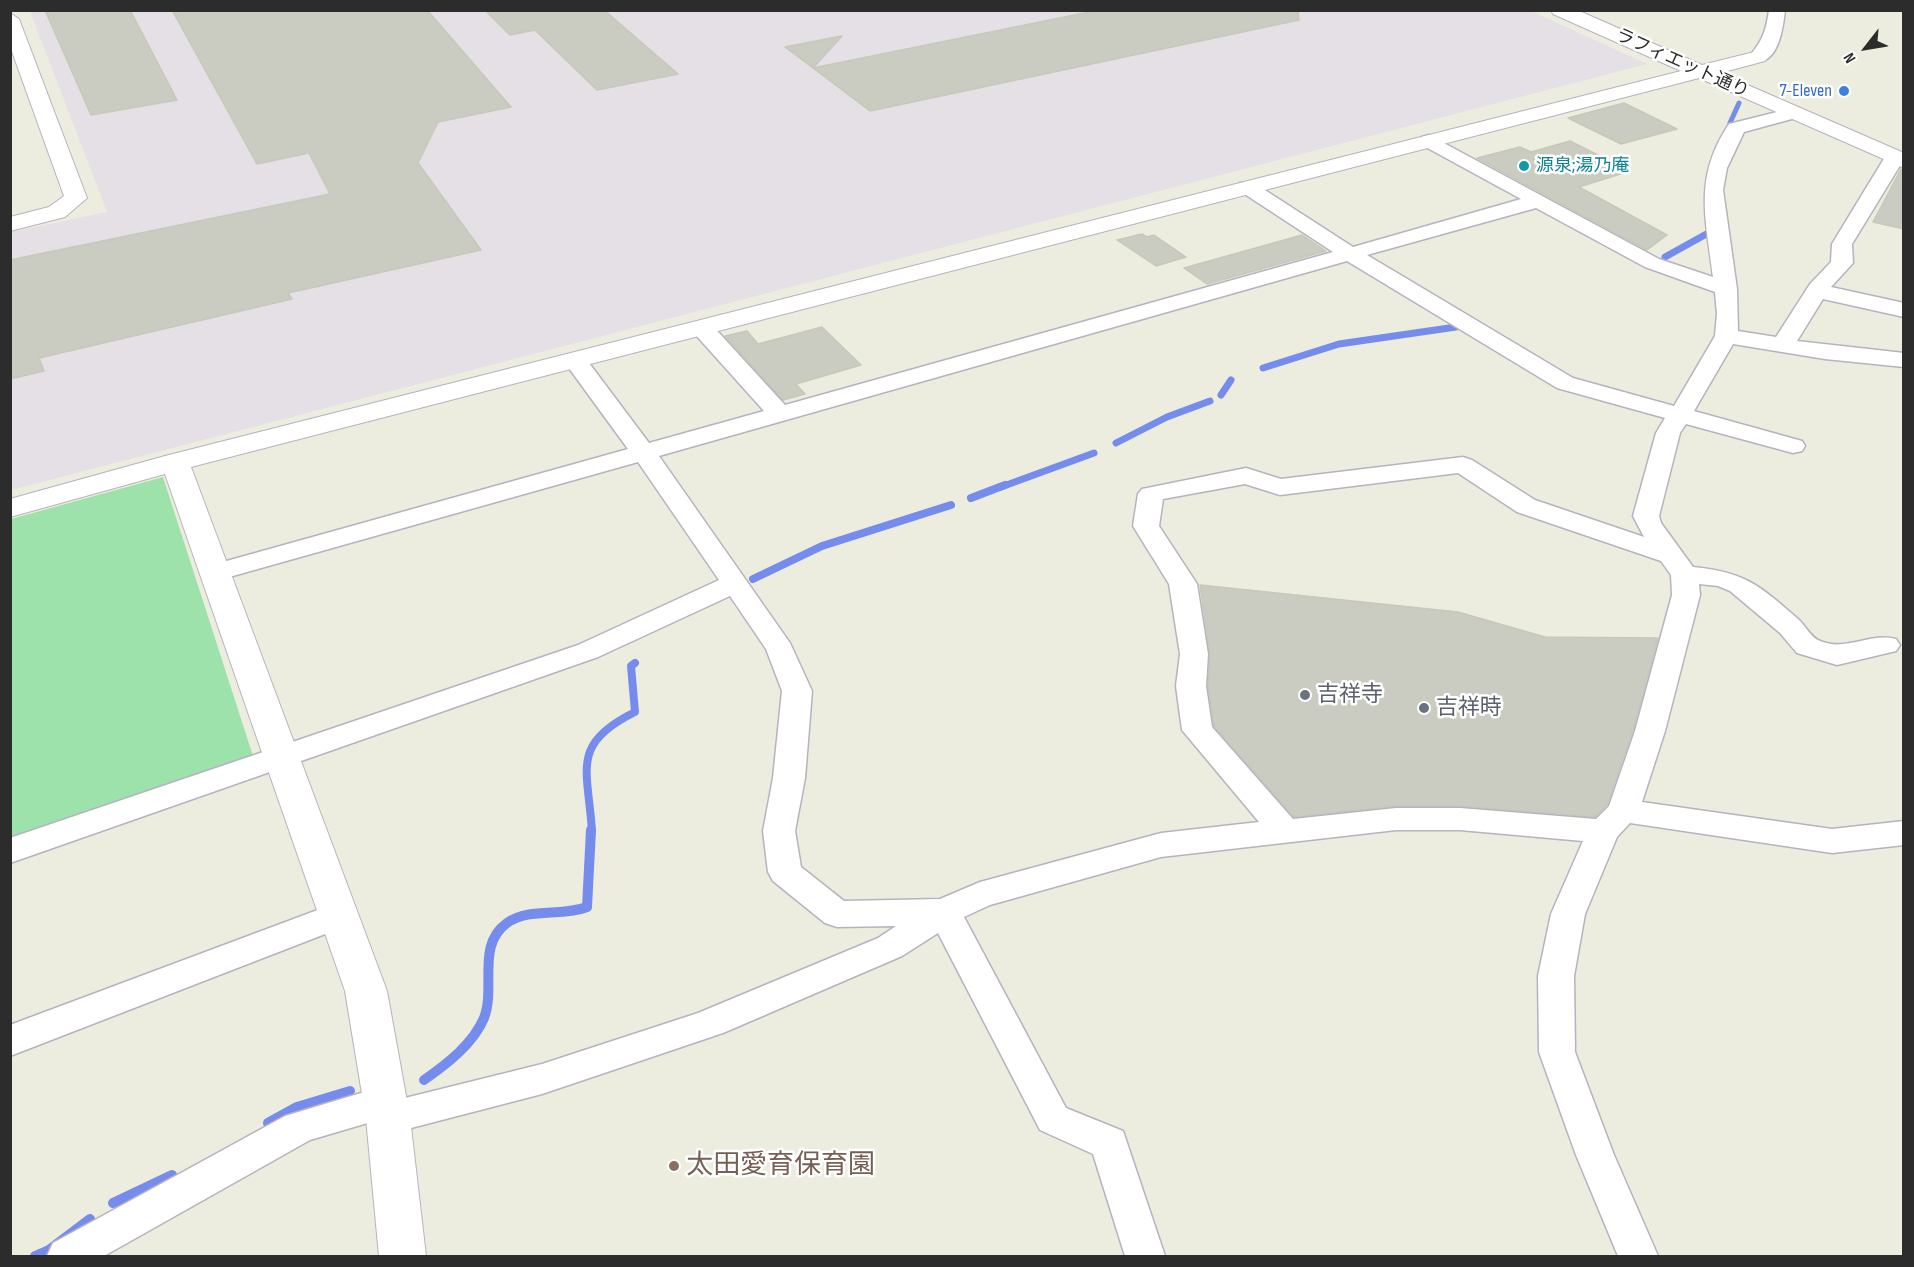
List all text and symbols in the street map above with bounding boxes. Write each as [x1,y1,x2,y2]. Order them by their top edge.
north arrow [1836,18,1896,78]
street label: ラフィエット通り [1612,25,1752,103]
text: N [1840,49,1860,66]
place label: 7-Eleven [1779,80,1832,102]
marker: 7-Eleven [1837,84,1851,98]
place label: 源泉;湯乃庵 [1536,155,1630,177]
marker: 源泉;湯乃庵 [1517,159,1531,173]
place label: 吉祥寺 [1317,682,1383,708]
marker: 吉祥寺 [1298,688,1312,702]
place label: 吉祥時 [1436,695,1502,721]
marker: 吉祥時 [1417,701,1431,715]
place label: 太田愛育保育園 [686,1150,875,1182]
marker: 太田愛育保育園 [667,1159,681,1173]

